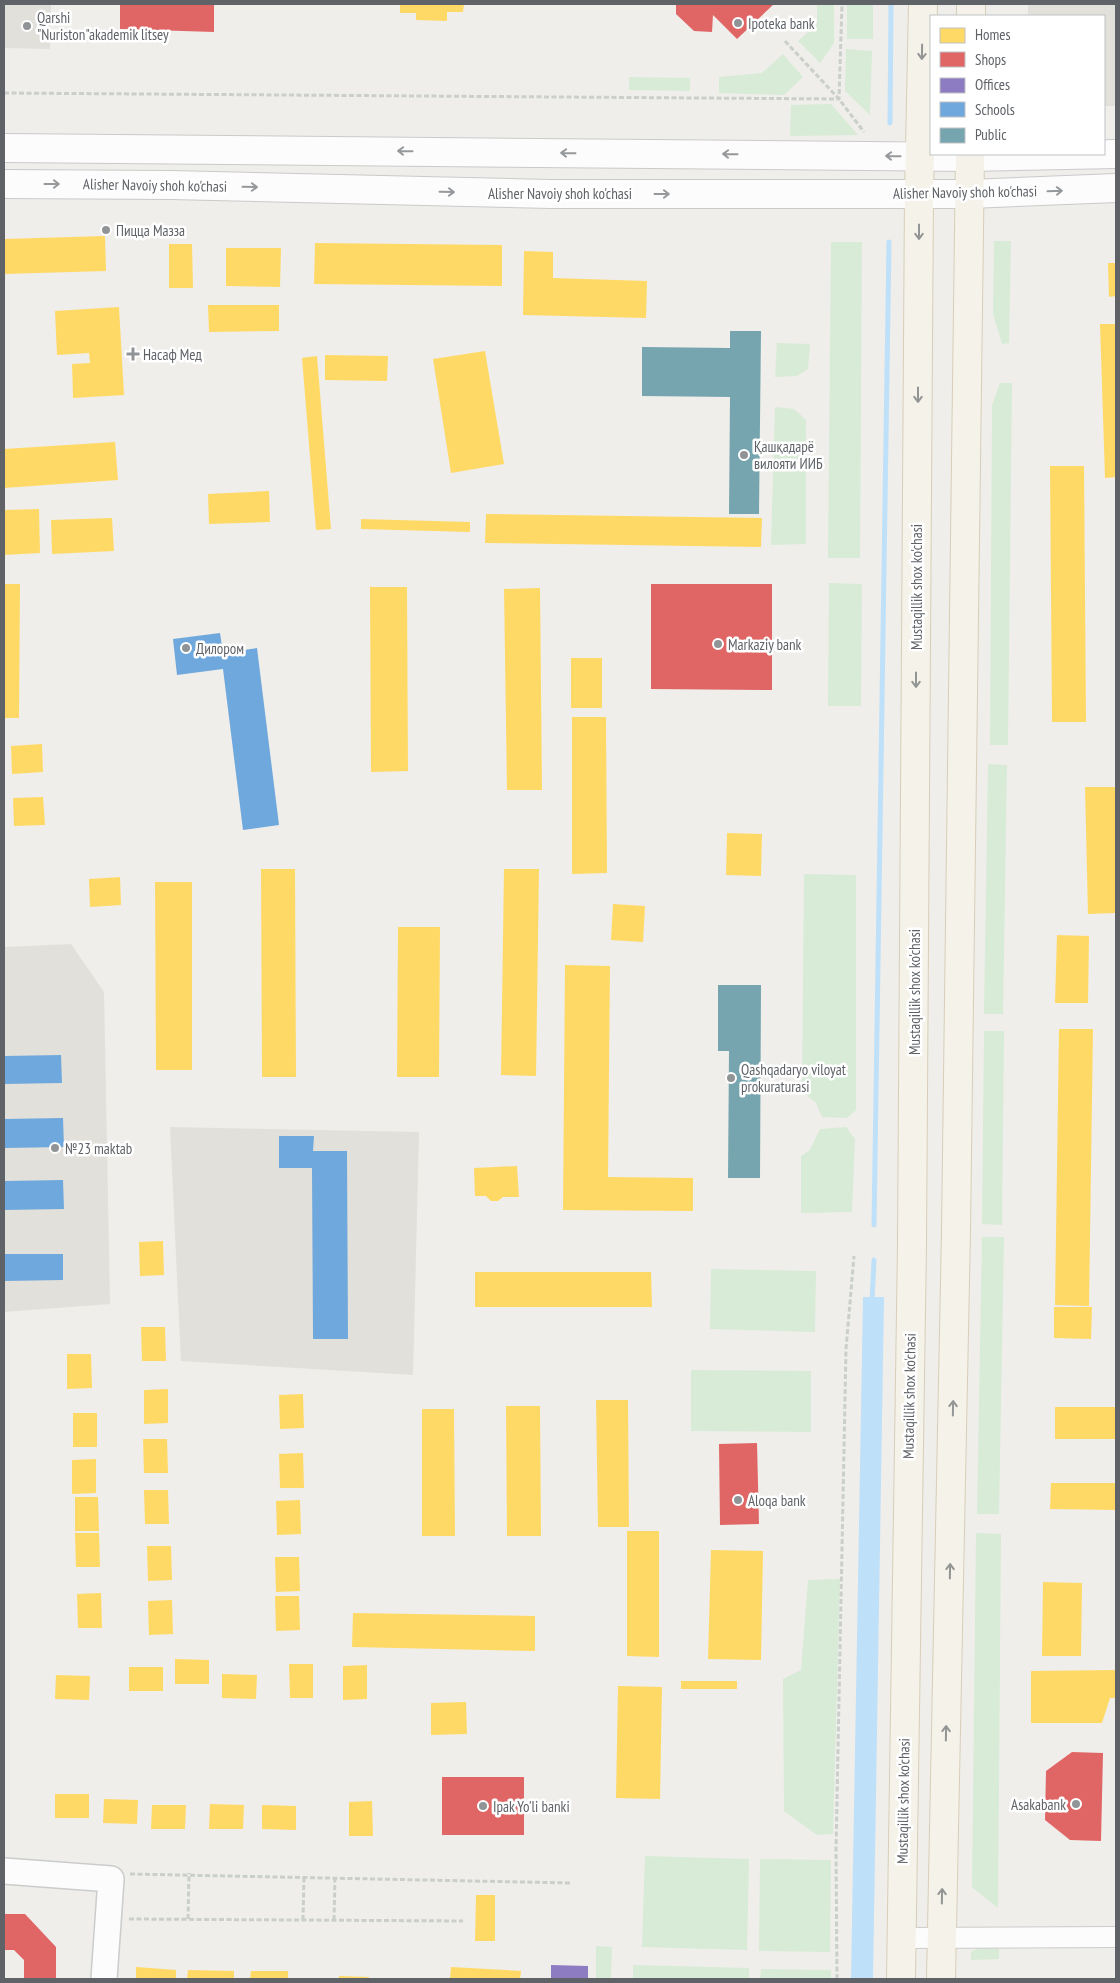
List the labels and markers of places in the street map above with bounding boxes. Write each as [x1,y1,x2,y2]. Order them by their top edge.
place label: Qarshi "Nuriston"akademik litsey [37,8,169,44]
place label: Ipoteka bank [748,14,815,33]
marker: Ipoteka bank [732,17,744,29]
marker: Qarshi "Nuriston"akademik litsey [21,20,33,32]
place label: Пицца Мазза [116,221,185,240]
marker: Пицца Мазза [100,224,112,236]
place label: Насаф Мед [143,345,202,364]
marker: Насаф Мед [127,348,139,360]
place label: Қашқадарё вилояти ИИБ [754,437,823,473]
marker: Қашқадарё вилояти ИИБ [738,449,750,461]
place label: Markaziy bank [728,635,802,654]
marker: Markaziy bank [712,638,724,650]
place label: Дилором [196,639,244,658]
marker: Дилором [180,642,192,654]
place label: Qashqadaryo viloyat prokuraturasi [741,1060,846,1096]
marker: Qashqadaryo viloyat prokuraturasi [725,1072,737,1084]
place label: №23 maktab [65,1139,132,1158]
marker: №23 maktab [49,1142,61,1154]
place label: Aloqa bank [748,1491,806,1510]
marker: Aloqa bank [732,1494,744,1506]
place label: Asakabank [1011,1795,1066,1814]
place label: Ipak Yo'li banki [493,1797,570,1816]
marker: Asakabank [1070,1798,1082,1810]
marker: Ipak Yo'li banki [477,1800,489,1812]

